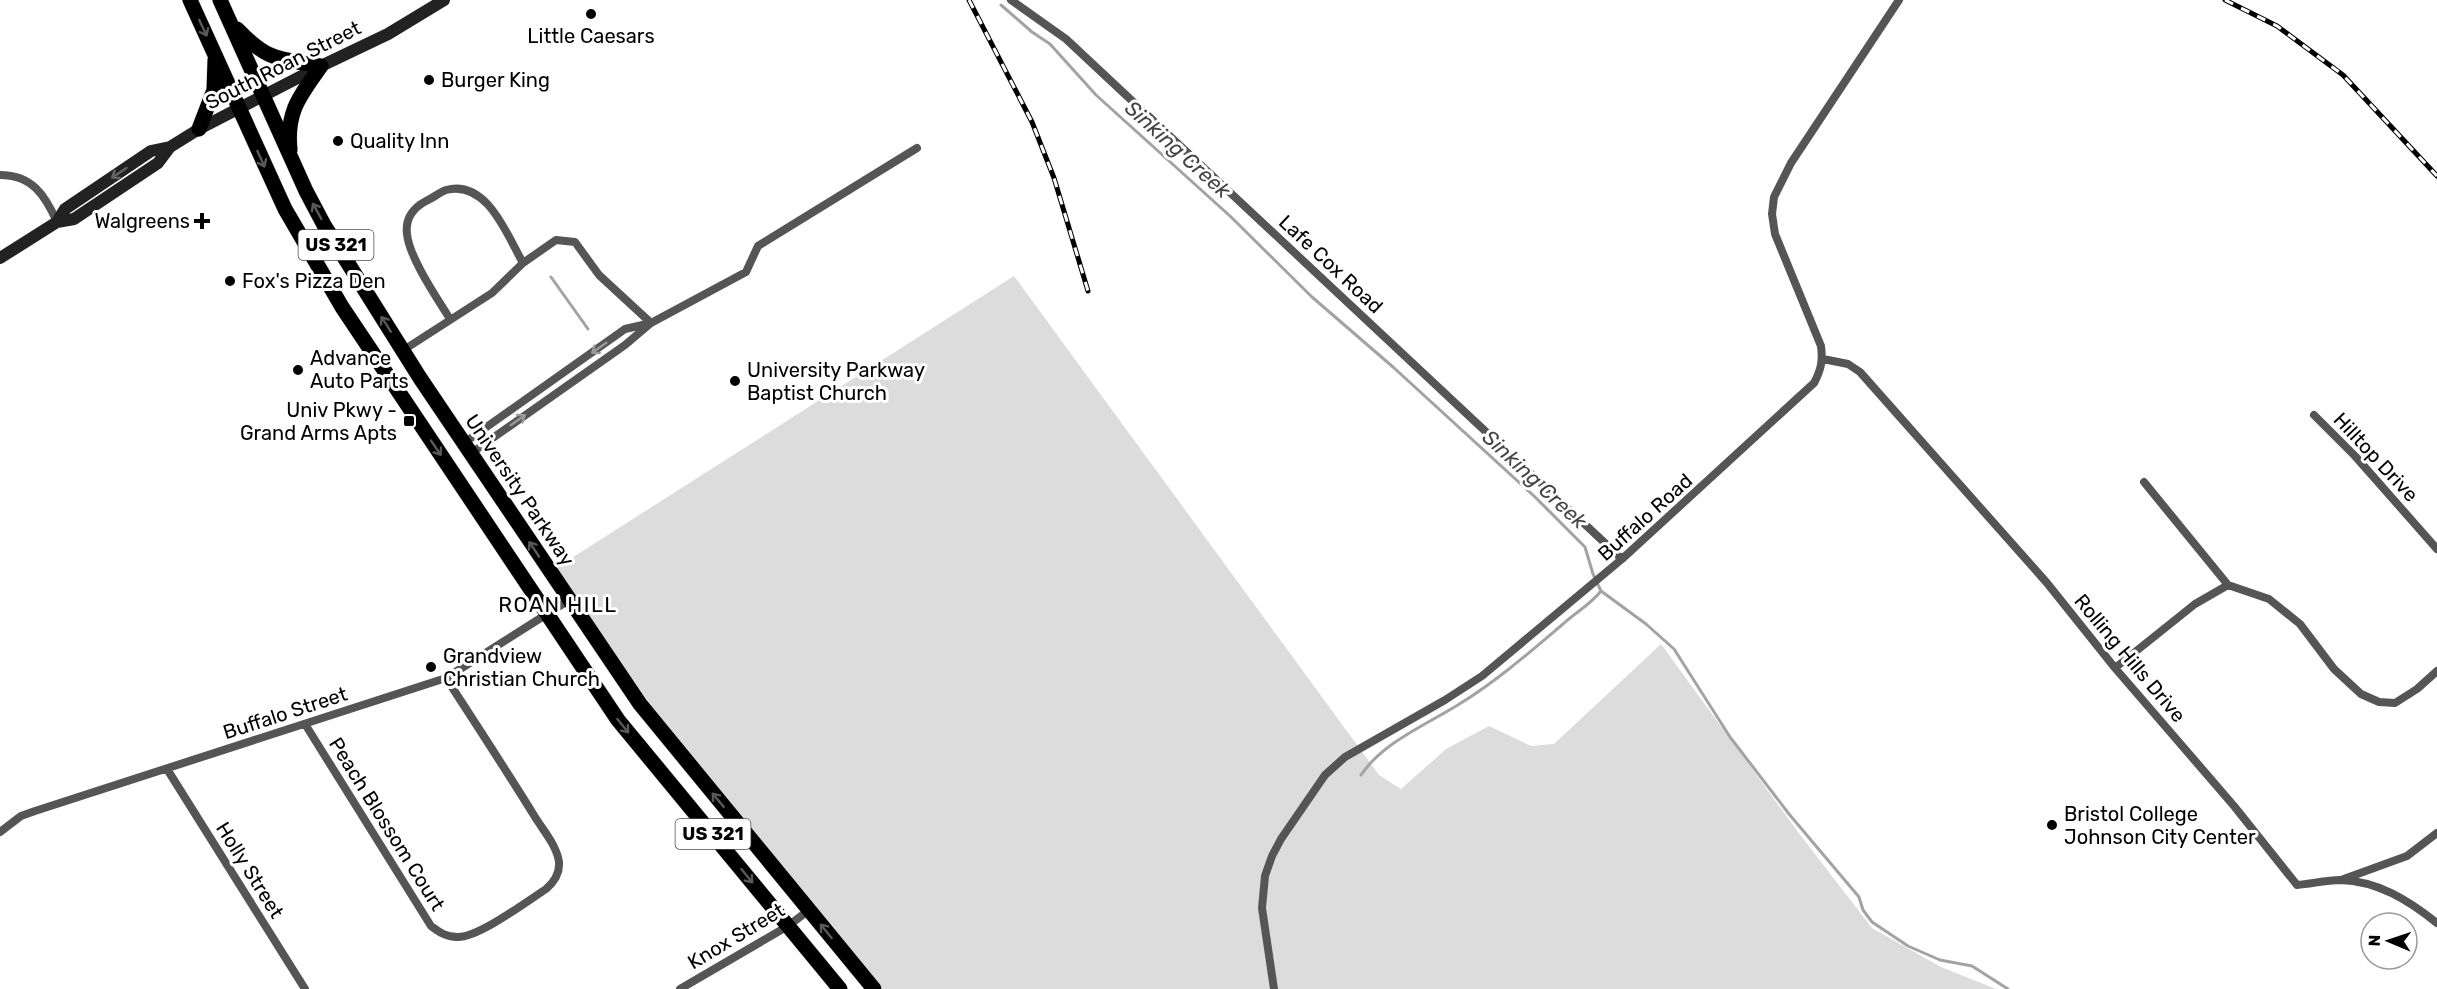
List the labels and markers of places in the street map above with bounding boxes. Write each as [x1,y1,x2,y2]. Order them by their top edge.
marker: Little Caesars [584,7,598,21]
place label: Little Caesars [527,24,655,48]
place label: Burger King [441,68,550,92]
marker: Burger King [422,73,436,87]
place label: Quality Inn [350,129,449,153]
marker: Quality Inn [331,134,345,148]
place label: Walgreens [94,209,190,233]
marker: Walgreens [195,214,209,228]
place label: Fox's Pizza Den [242,269,386,293]
marker: Fox's Pizza Den [223,274,237,288]
place label: Advance Auto Parts [310,346,409,393]
place label: University Parkway Baptist Church [747,358,925,405]
marker: Advance Auto Parts [291,363,305,377]
marker: University Parkway Baptist Church [728,374,742,388]
place label: Univ Pkwy - Grand Arms Apts [240,398,397,445]
marker: Univ Pkwy - Grand Arms Apts [402,414,416,428]
place label: Grandview Christian Church [443,644,600,691]
marker: Grandview Christian Church [424,660,438,674]
place label: Bristol College Johnson City Center [2064,802,2256,849]
marker: Bristol College Johnson City Center [2045,818,2059,832]

